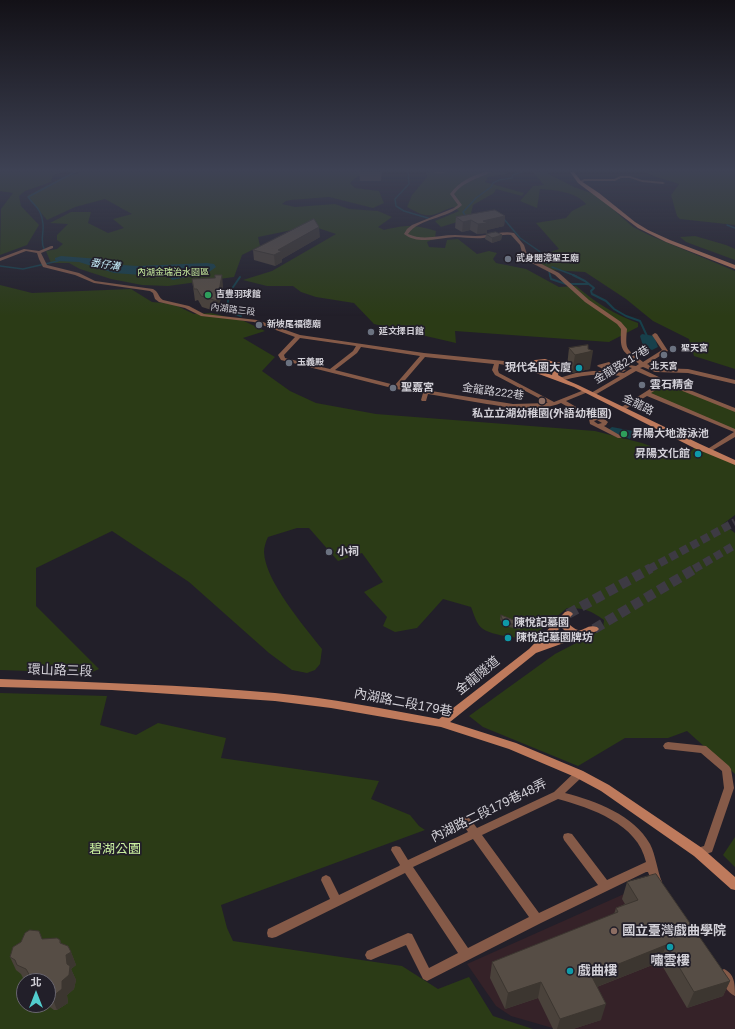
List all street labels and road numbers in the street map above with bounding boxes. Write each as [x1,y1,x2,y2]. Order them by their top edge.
street label: 內湖路三段 [210,302,256,318]
street label: 金龍路217巷 [592,343,652,387]
street label: 金龍路222巷 [461,381,525,403]
street label: 金龍路 [620,392,656,418]
street label: 金龍隧道 [453,654,503,698]
street label: 環山路三段 [27,662,93,680]
street label: 內湖路二段179巷 [353,686,453,720]
street label: 內湖路二段179巷48弄 [428,776,550,846]

